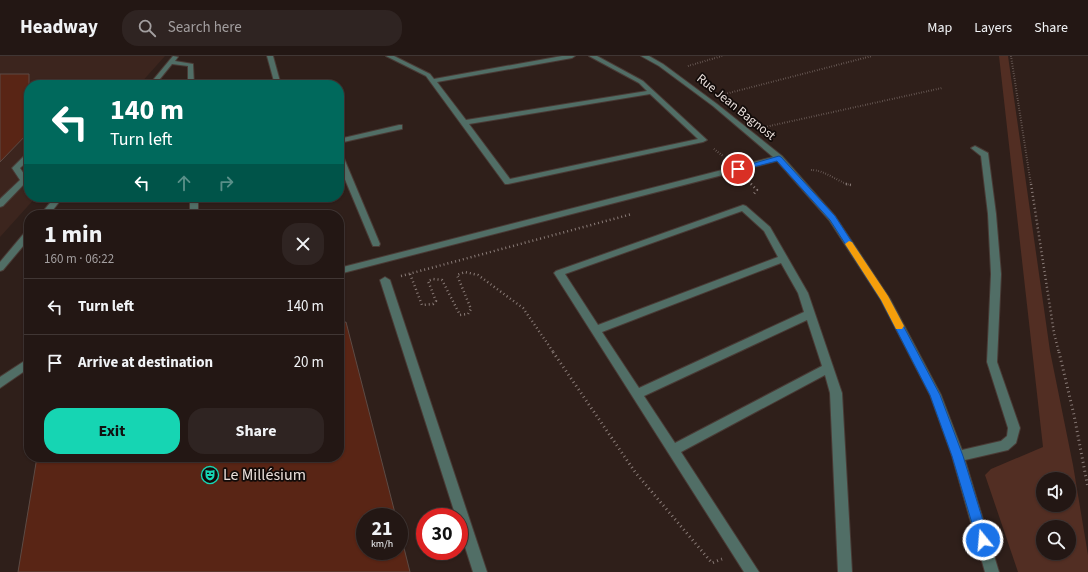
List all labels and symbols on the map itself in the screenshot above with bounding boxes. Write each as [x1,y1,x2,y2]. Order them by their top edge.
street label: Rue Jean Bagnost [693,70,780,145]
pin [721,152,755,186]
place label: Le Millésium [223,464,306,486]
theatre icon: Le Millésium [200,465,220,485]
speed limit sign: 30 [416,508,468,560]
position arrow [962,519,1004,561]

